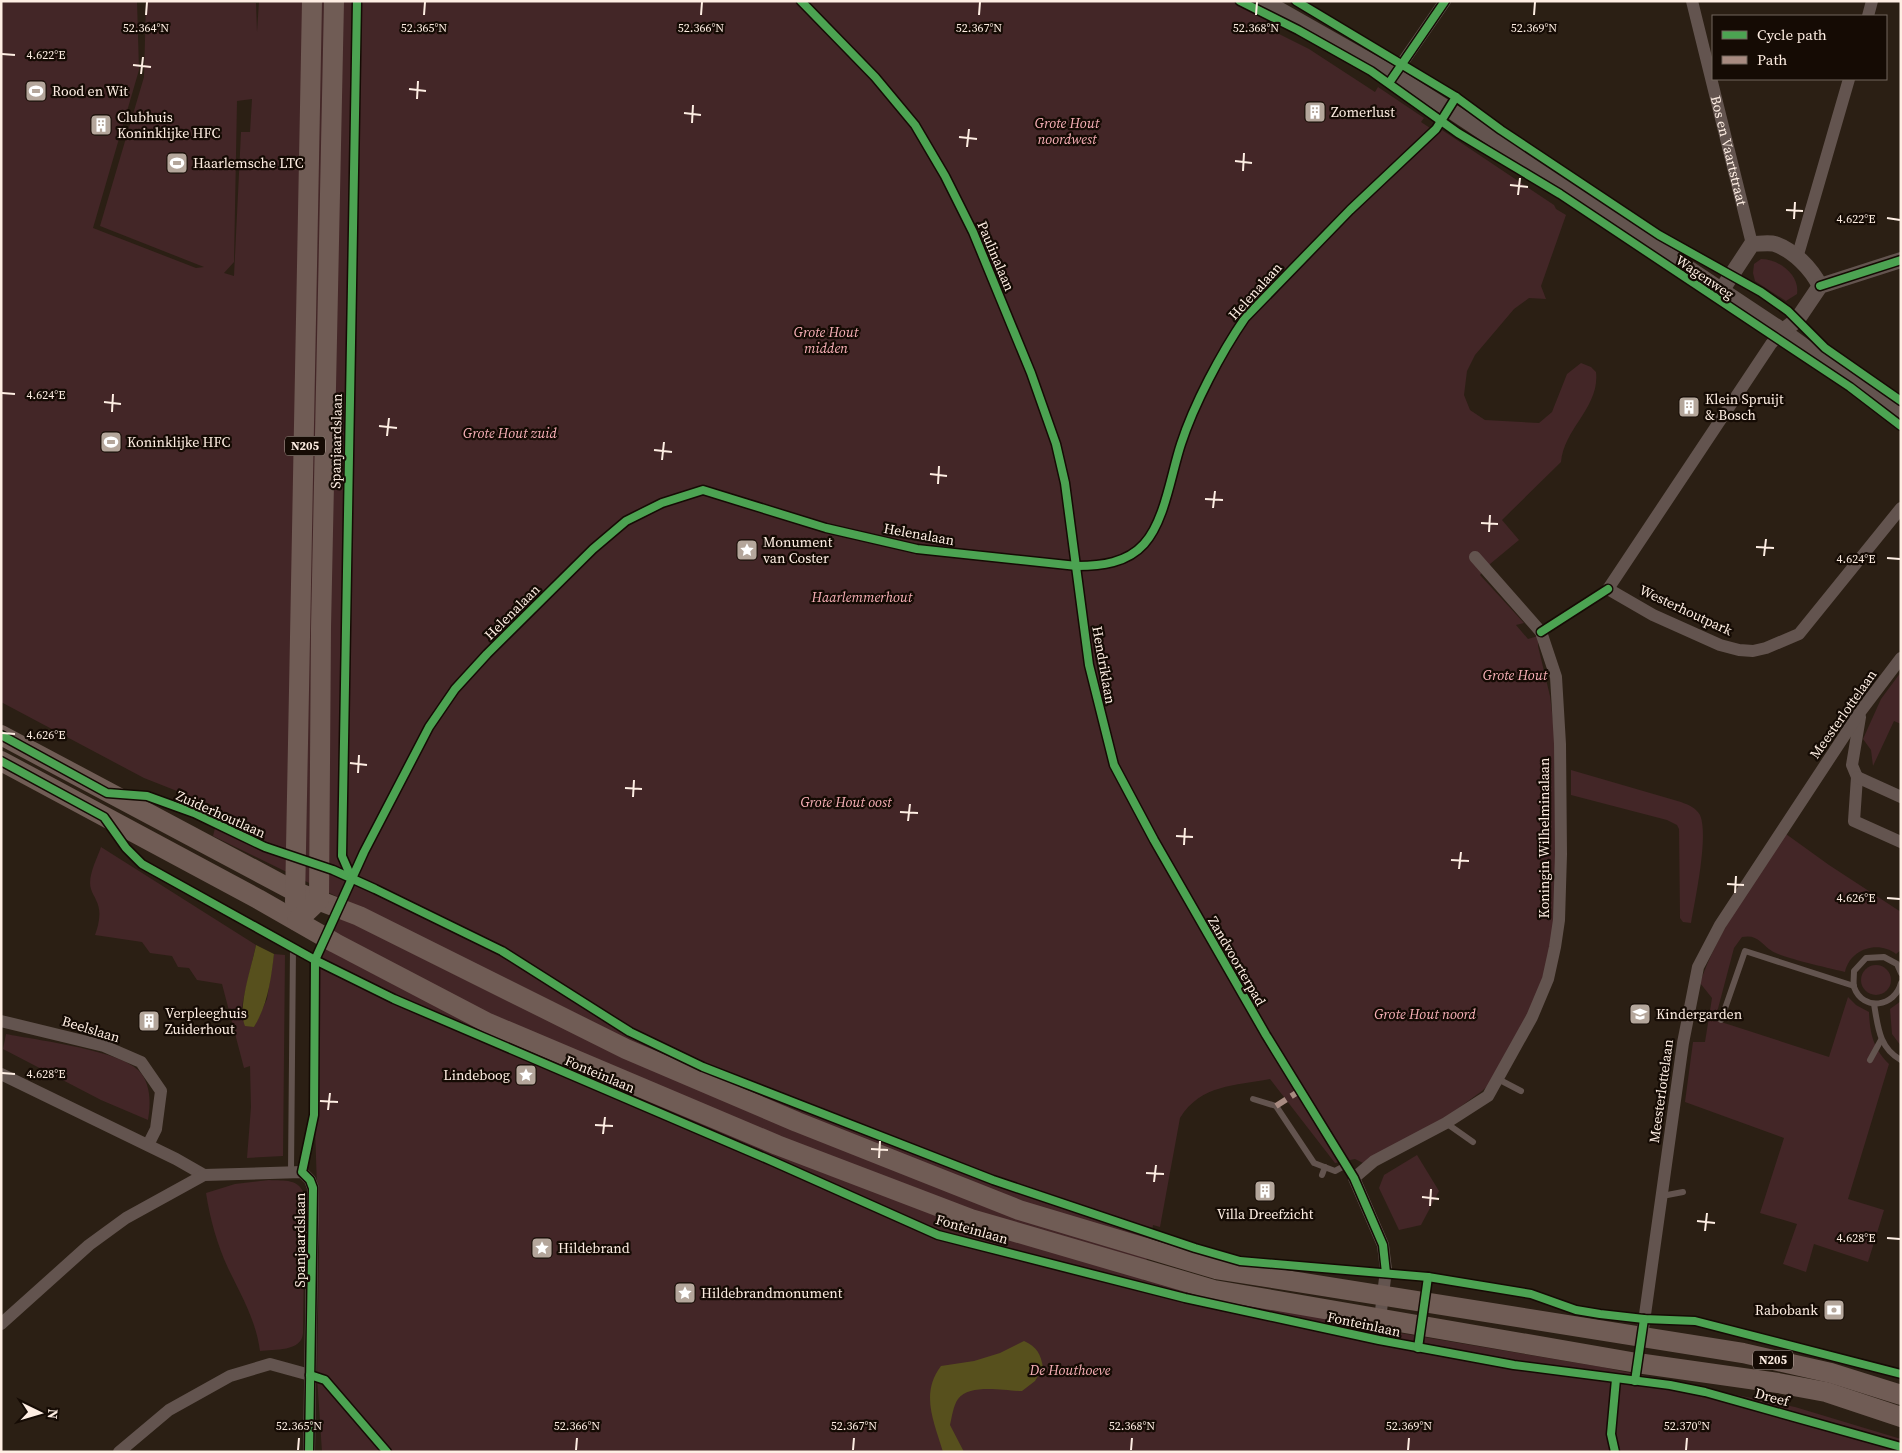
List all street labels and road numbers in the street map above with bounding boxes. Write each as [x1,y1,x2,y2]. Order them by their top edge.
street label: Bos en Vaartstraat [1706,93,1752,208]
street label: Paulinalaan [972,218,1020,295]
street label: Wagenweg [1672,250,1738,304]
street label: Helenalaan [1224,257,1287,324]
street label: Spanjaardslaan [325,393,347,489]
road number: N205 [285,436,325,456]
street label: Helenalaan [882,518,956,550]
street label: Helenalaan [480,579,545,644]
street label: Westerhoutpark [1636,580,1736,640]
street label: Hendriklaan [1087,624,1121,706]
street label: Meesterlottelaan [1805,665,1882,763]
street label: Koningin Wilhelminalaan [1534,757,1554,918]
street label: Zuiderhoutlaan [173,785,269,843]
street label: Zandvoorterpad [1203,913,1271,1009]
street label: Beelslaan [59,1011,123,1047]
street label: Meesterlottelaan [1644,1037,1678,1144]
street label: Fonteinlaan [562,1050,639,1098]
street label: Spanjaardslaan [290,1192,310,1288]
street label: Fonteinlaan [933,1209,1011,1249]
street label: Fonteinlaan [1325,1306,1403,1342]
road number: N205 [1753,1350,1793,1370]
street label: Dreef [1753,1383,1792,1411]

